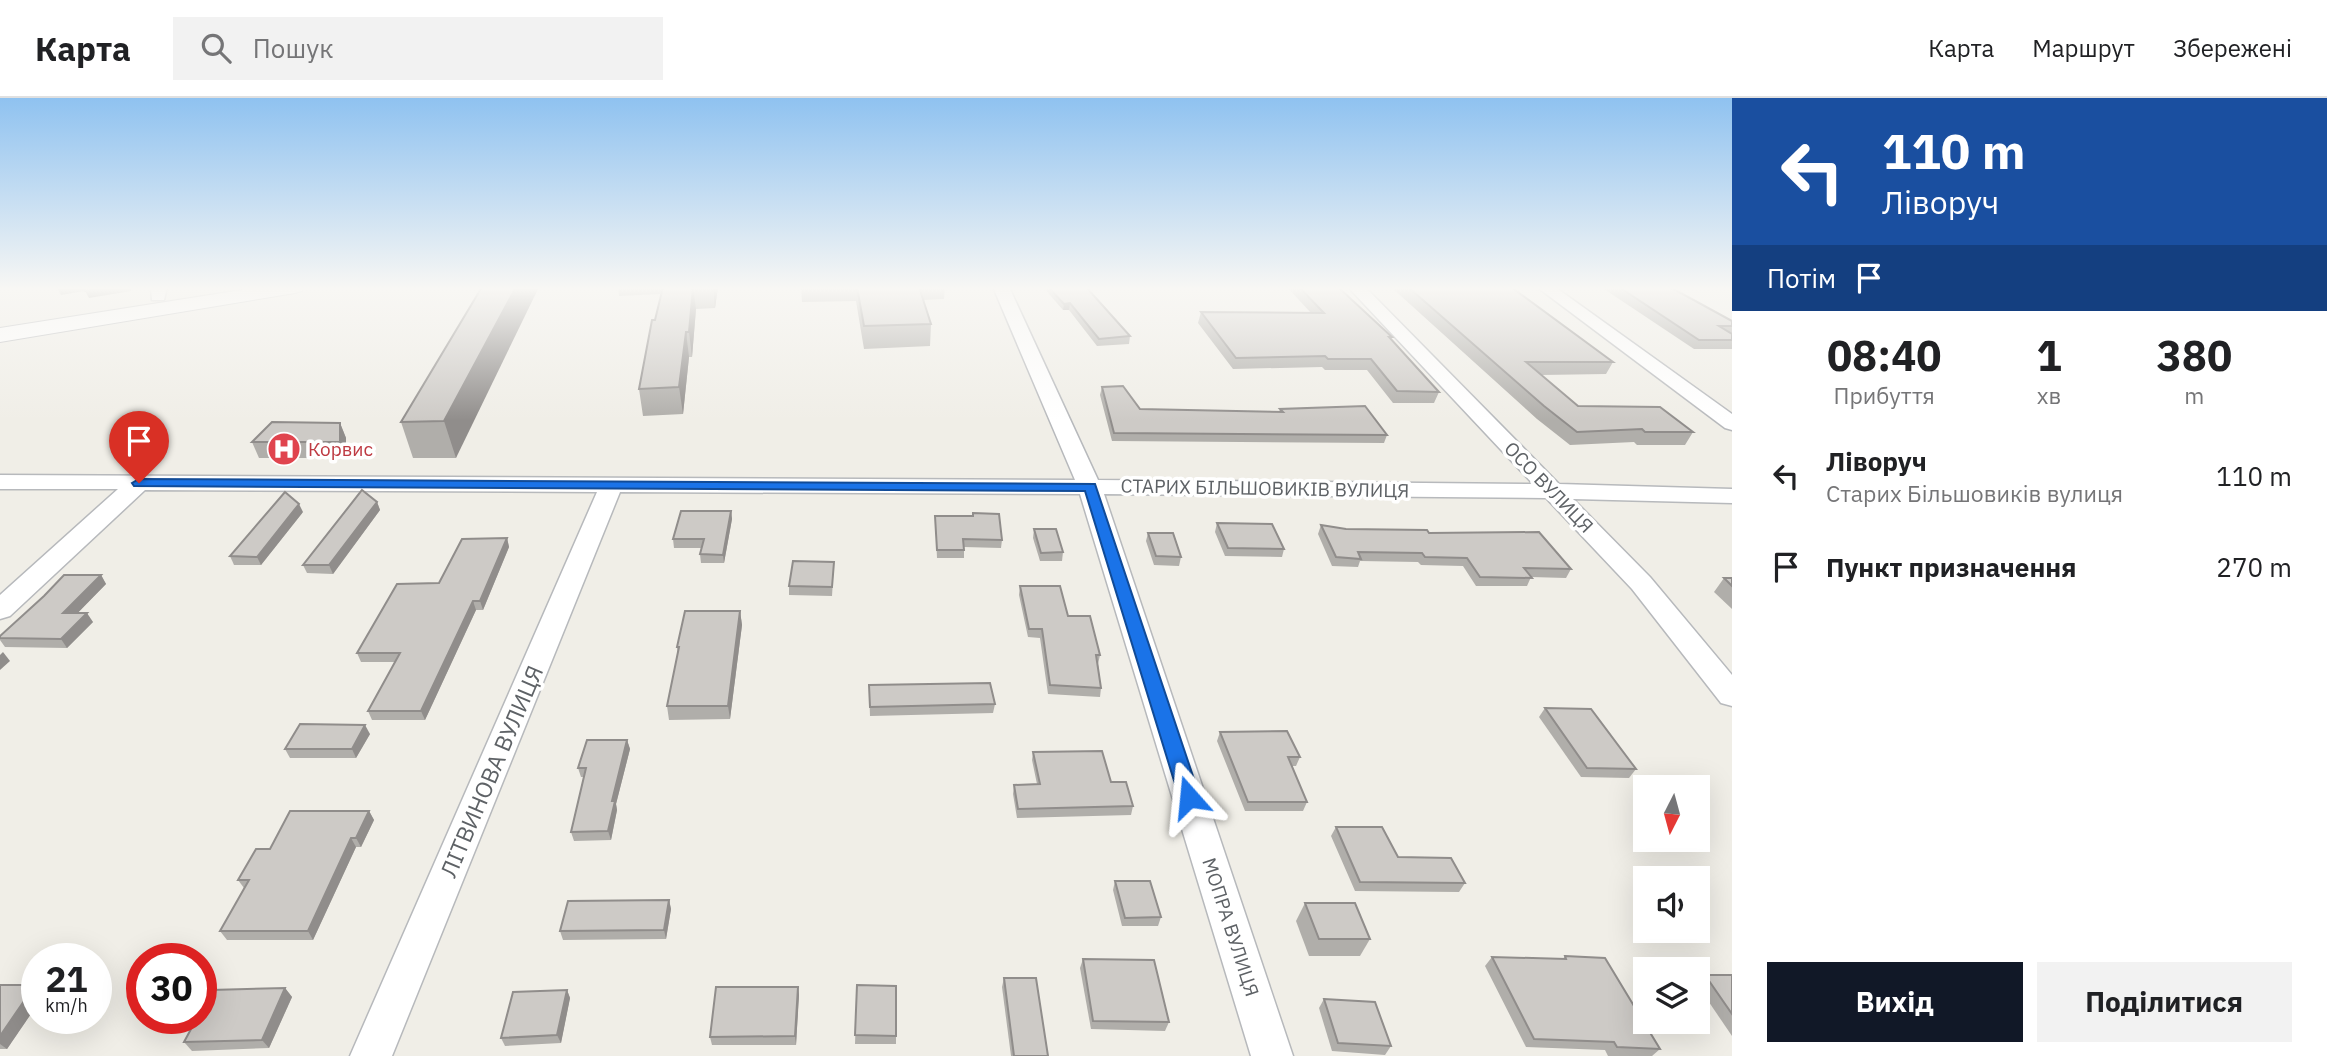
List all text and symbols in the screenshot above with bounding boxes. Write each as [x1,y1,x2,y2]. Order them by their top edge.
search box [173,17,663,80]
text: Карта [35,27,131,70]
icon: search [197,29,235,67]
text: Пошук [253,31,333,65]
text: Карта [1928,32,1994,64]
text: Маршрут [2032,32,2135,64]
text: Збережені [2173,32,2292,64]
text: 110 m [1882,119,2026,182]
icon: left [1767,126,1858,217]
text: Ліворуч [1882,181,1999,223]
icon: arrive [1850,259,1888,297]
text: Потім [1767,261,1836,295]
text: 08:40 [1827,328,1942,383]
text: 1 [2036,328,2062,383]
text: 380 [2157,328,2232,383]
text: Прибуття [1834,380,1935,410]
text: хв [2037,380,2061,410]
text: m [2184,380,2204,410]
pin [109,411,169,483]
icon: arrive [120,422,158,460]
hospital icon: Корвис [265,430,303,468]
street label: ОСО ВУЛИЦЯ [1499,436,1599,538]
place label: Корвис [308,437,374,461]
text: Ліворуч [1826,444,1927,478]
icon: left [1767,457,1805,495]
text: 110 m [2216,459,2292,493]
street label: СТАРИХ БІЛЬШОВИКІВ ВУЛИЦЯ [1120,473,1410,503]
text: Старих Більшовиків вулиця [1826,478,2123,508]
icon: arrive [1767,548,1805,586]
text: Пункт призначення [1826,550,2076,584]
text: 270 m [2216,550,2292,584]
street label: ЛІТВИНОВА ВУЛИЦЯ [433,660,549,882]
position arrow [1152,760,1226,834]
north arrow [1633,775,1710,852]
map controls [1633,775,1710,1034]
street label: МОПРА ВУЛИЦЯ [1197,855,1265,999]
button: sound [1633,866,1710,943]
speed limit sign: 30 [126,943,217,1034]
text: 21 [45,956,88,1002]
button: layers [1633,957,1710,1034]
button: Вихід [1767,962,2023,1042]
button: Поділитися [2037,962,2292,1042]
text: km/h [45,994,88,1017]

